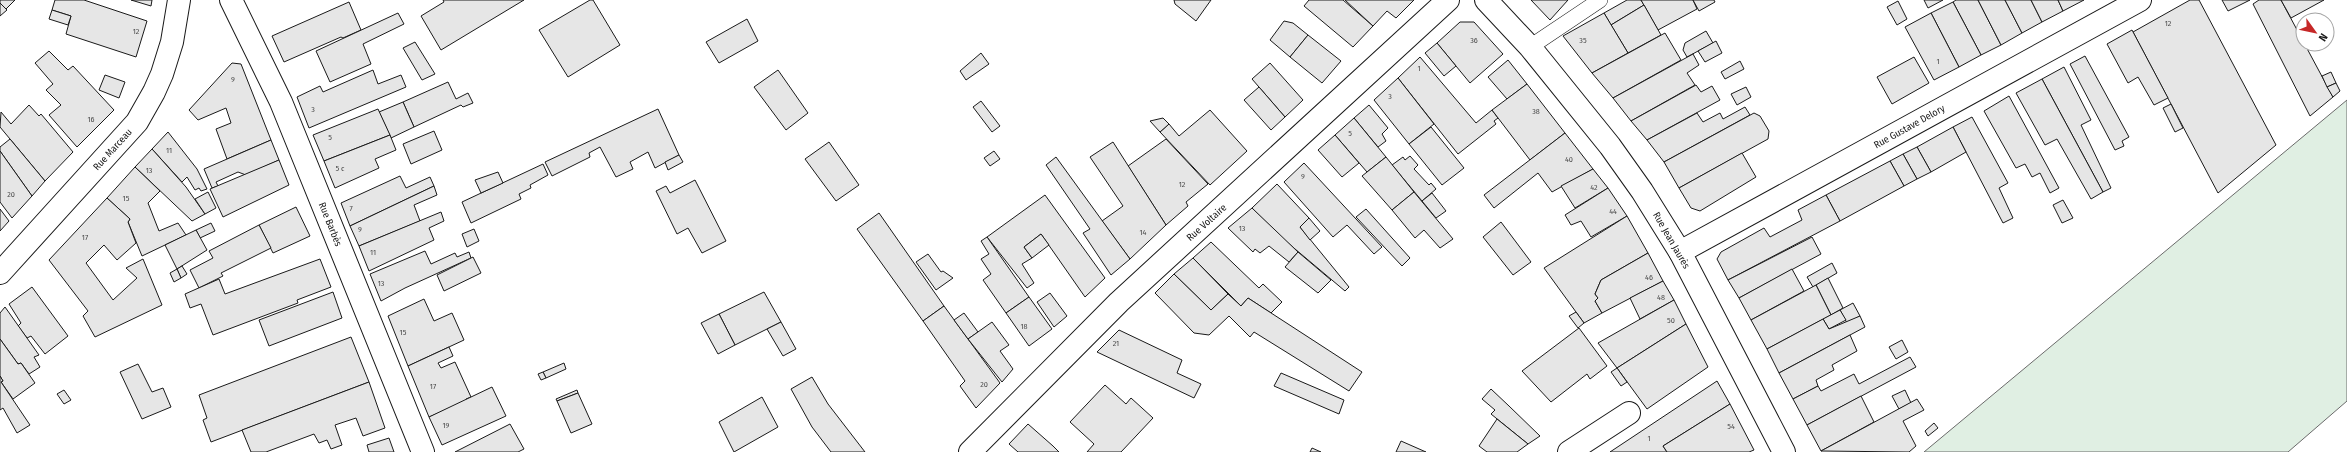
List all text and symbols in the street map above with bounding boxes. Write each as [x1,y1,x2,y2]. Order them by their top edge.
north arrow [2295,12,2335,52]
house number: 12 [2165,19,2172,28]
house number: 12 [133,27,140,36]
text: N [2316,31,2330,43]
house number: 36 [1470,36,1478,45]
house number: 35 [1579,36,1587,45]
house number: 1 [1936,57,1940,66]
house number: 1 [1417,64,1421,73]
house number: 9 [231,75,235,84]
house number: 3 [1388,92,1392,101]
street label: Rue Gustave Delory [1872,102,1948,151]
house number: 3 [311,105,315,114]
house number: 38 [1532,107,1540,116]
house number: 16 [87,115,95,124]
street label: Rue Marceau [91,126,135,173]
house number: 5 [1348,129,1352,138]
house number: 5 [328,133,332,142]
house number: 11 [166,146,172,155]
house number: 40 [1565,155,1573,164]
house number: 5 c [336,164,345,173]
house number: 13 [146,166,153,175]
house number: 9 [1301,172,1305,181]
house number: 12 [1179,180,1186,189]
house number: 42 [1590,183,1598,192]
house number: 20 [7,190,15,199]
house number: 15 [123,194,130,203]
street label: Rue Barbès [316,201,344,248]
street label: Rue Voltaire [1184,202,1229,244]
house number: 7 [349,204,353,213]
house number: 44 [1609,207,1617,216]
street label: Rue Jean Jaurès [1650,210,1692,271]
house number: 13 [1239,224,1246,233]
house number: 9 [358,225,362,234]
house number: 14 [1140,228,1147,237]
house number: 17 [82,233,89,242]
house number: 11 [370,248,376,257]
house number: 46 [1645,273,1653,282]
house number: 13 [378,279,385,288]
house number: 48 [1657,293,1665,302]
house number: 50 [1667,316,1675,325]
house number: 18 [1020,322,1028,331]
house number: 15 [400,328,407,337]
house number: 21 [1113,339,1119,348]
house number: 20 [980,380,988,389]
house number: 17 [430,382,437,391]
house number: 19 [442,421,450,430]
house number: 54 [1727,422,1735,431]
house number: 1 [1647,434,1651,443]

